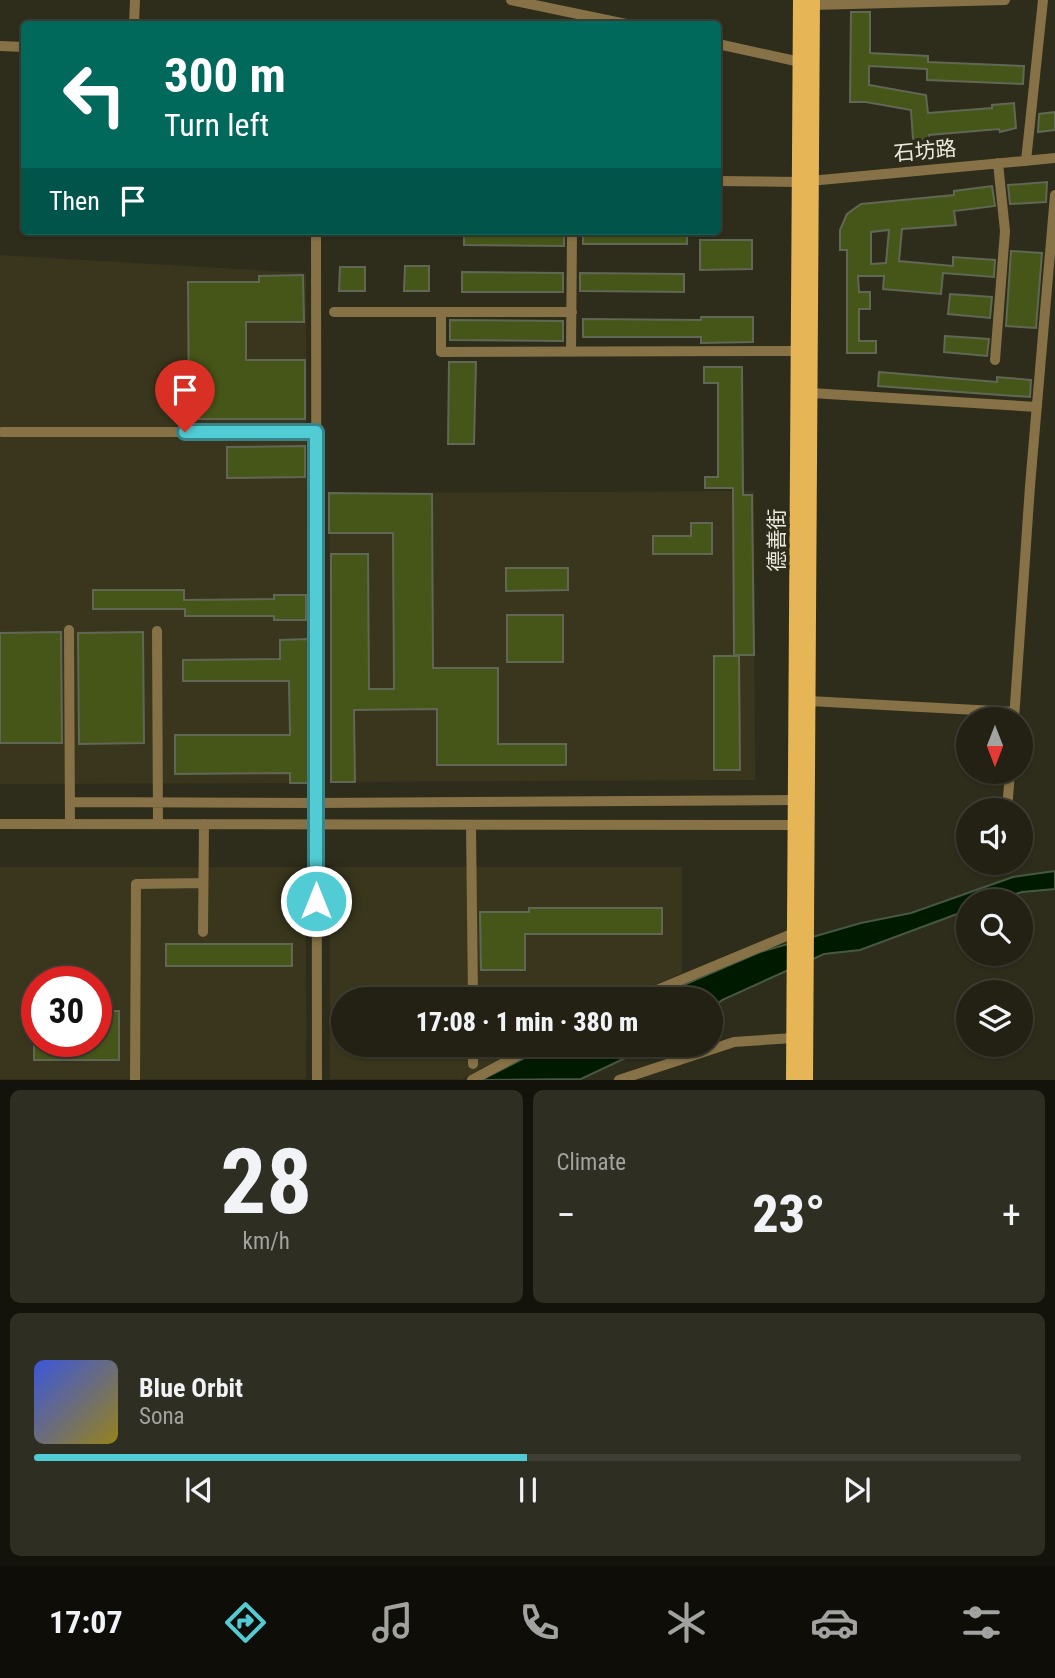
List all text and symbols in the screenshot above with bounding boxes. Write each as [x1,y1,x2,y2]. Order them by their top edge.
text: 300 m [164,47,286,104]
icon: left [49,49,140,140]
text: Turn left [164,106,269,144]
street label: 石坊路 [893,136,957,166]
icon: arrive [114,182,152,220]
text: Then [49,186,100,216]
pin [155,360,215,432]
icon: arrive [166,371,204,409]
street label: 德善街 [765,509,789,572]
north arrow [956,707,1032,784]
map controls [956,707,1033,1057]
button: sound [956,798,1033,875]
position arrow [279,864,353,938]
button: search [956,889,1033,966]
speed limit sign: 30 [21,966,112,1057]
button: layers [956,980,1033,1057]
text: 17:08 · 1 min · 380 m [416,1007,638,1037]
text: 28 [220,1129,312,1235]
text: Climate [557,1149,626,1176]
text: 23° [752,1184,825,1245]
text: − [557,1193,576,1237]
text: + [1002,1193,1021,1237]
text: km/h [243,1228,290,1255]
text: Blue Orbit [139,1373,243,1403]
text: Sona [139,1403,185,1430]
icon: previous [180,1471,218,1509]
icon: pause [509,1471,547,1509]
icon: next [838,1471,876,1509]
icon: directions [221,1598,270,1647]
icon: music [368,1598,417,1647]
icon: phone [515,1598,564,1647]
icon: climate [662,1598,711,1647]
icon: car [810,1598,859,1647]
icon: filters [957,1598,1006,1647]
text: 17:07 [49,1603,123,1641]

